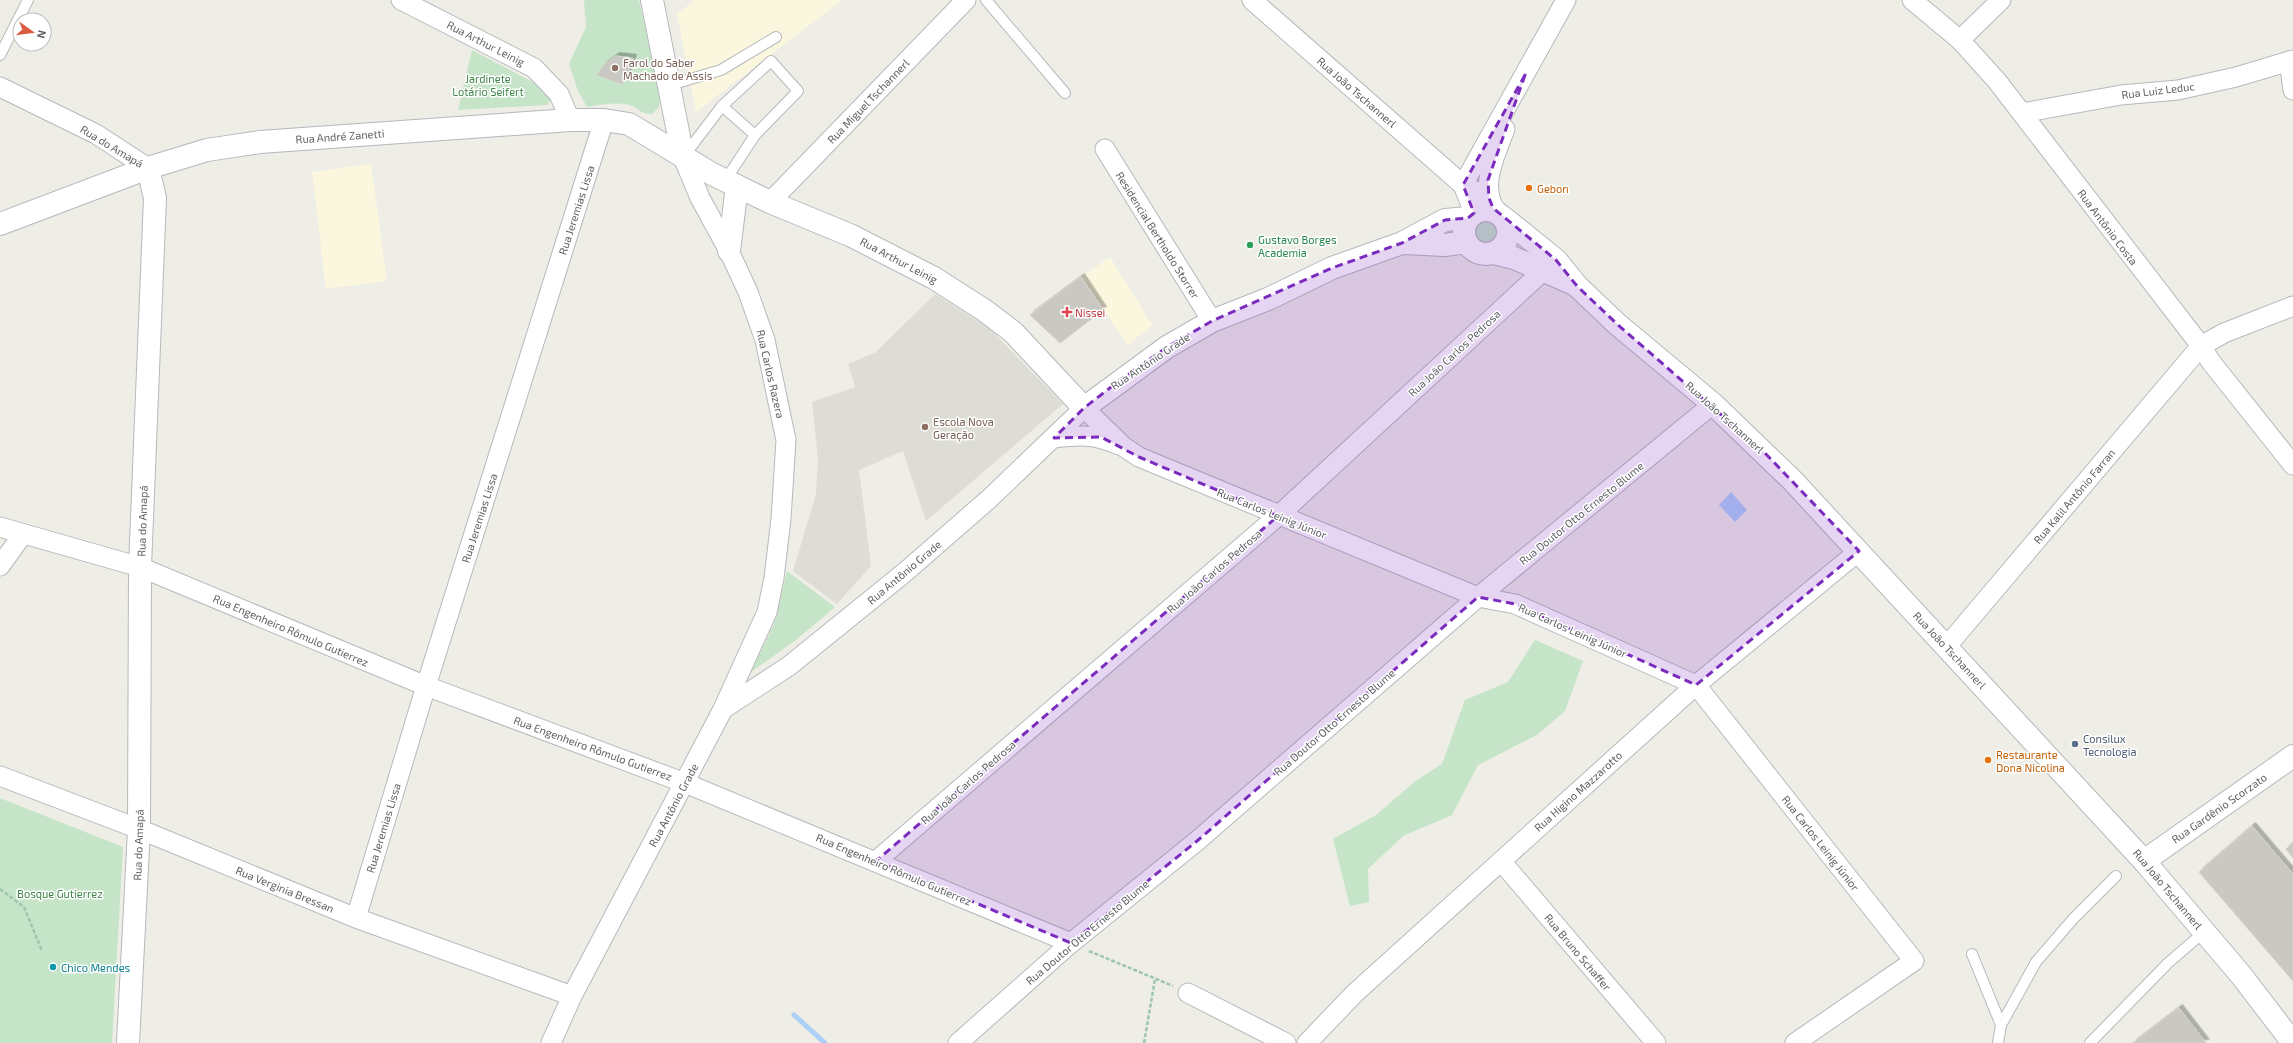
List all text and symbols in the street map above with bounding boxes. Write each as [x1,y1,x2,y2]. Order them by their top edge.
north arrow [12,12,52,52]
street label: Rua Arthur Leinig [445,18,527,68]
text: N [35,29,49,40]
street label: Rua João Tschannerl [1315,54,1400,130]
place label: Farol do Saber Machado de Assis [623,56,713,82]
street label: Rua Miguel Tschannerl [824,56,912,146]
marker: Farol do Saber Machado de Assis [610,63,620,73]
park label: Jardinete Lotário Seifert [452,72,524,98]
street label: Rua Luiz Leduc [2121,79,2195,101]
street label: Rua do Amapá [78,122,146,170]
street label: Rua André Zanetti [295,126,385,146]
street label: Rua Jeremias Lissa [555,164,597,256]
street label: Residencial Bertholdo Storrer [1114,169,1203,301]
place label: Gebon [1537,182,1569,195]
marker: Gebon [1524,183,1534,193]
street label: Rua Antônio Costa [2075,187,2141,267]
place label: Gustavo Borges Academia [1258,233,1337,259]
street label: Rua Arthur Leinig [858,234,940,286]
marker: Gustavo Borges Academia [1245,240,1255,250]
place label: Nissei [1075,306,1105,319]
marker: Nissei [1062,307,1072,317]
street label: Rua João Carlos Pedrosa [1405,307,1503,399]
street label: Rua Carlos Razera [754,328,788,420]
street label: Rua Antônio Grade [1108,330,1192,392]
street label: Rua João Tschannerl [1683,378,1767,456]
place label: Escola Nova Geração [933,415,994,442]
marker: Escola Nova Geração [920,422,930,432]
street label: Rua Kalil Antônio Farran [2031,446,2117,546]
street label: Rua Doutor Otto Ernesto Blume [1516,459,1646,567]
street label: Rua Jeremias Lissa [458,472,500,564]
street label: Rua do Amapá [134,485,150,557]
street label: Rua Carlos Leinig Júnior [1215,485,1329,541]
street label: Rua João Carlos Pedrosa [1164,526,1264,616]
street label: Rua Antônio Grade [864,537,944,607]
street label: Rua Engenheiro Rômulo Gutierrez [211,591,371,669]
street label: Rua Carlos Leinig Júnior [1517,600,1630,660]
street label: Rua João Tschannerl [1911,609,1990,692]
street label: Rua Doutor Otto Ernesto Blume [1271,666,1397,778]
street label: Rua Engenheiro Rômulo Gutierrez [512,713,674,783]
place label: Consilux Tecnologia [2083,732,2137,758]
street label: Rua João Carlos Pedrosa [918,737,1018,827]
marker: Consilux Tecnologia [2070,739,2080,749]
street label: Rua Higino Mazzarotto [1531,748,1625,834]
place label: Restaurante Dona Nicolina [1996,748,2065,774]
marker: Restaurante Dona Nicolina [1983,755,1993,765]
street label: Rua Antônio Grade [646,761,700,849]
street label: Rua Gardênio Scorzato [2169,770,2269,846]
street label: Rua Jeremias Lissa [363,782,403,874]
street label: Rua Carlos Leinig Júnior [1780,793,1863,894]
street label: Rua do Amapá [130,809,146,881]
street label: Rua Engenheiro Rômulo Gutierrez [814,830,974,908]
street label: Rua João Tschannerl [2131,846,2206,932]
street label: Rua Verginia Bressan [234,863,336,915]
street label: Rua Doutor Otto Ernesto Blume [1023,877,1151,987]
park label: Bosque Gutierrez [17,887,103,900]
street label: Rua Bruno Schaffer [1542,911,1614,993]
place label: Chico Mendes [61,961,131,974]
marker: Chico Mendes [48,962,58,972]

